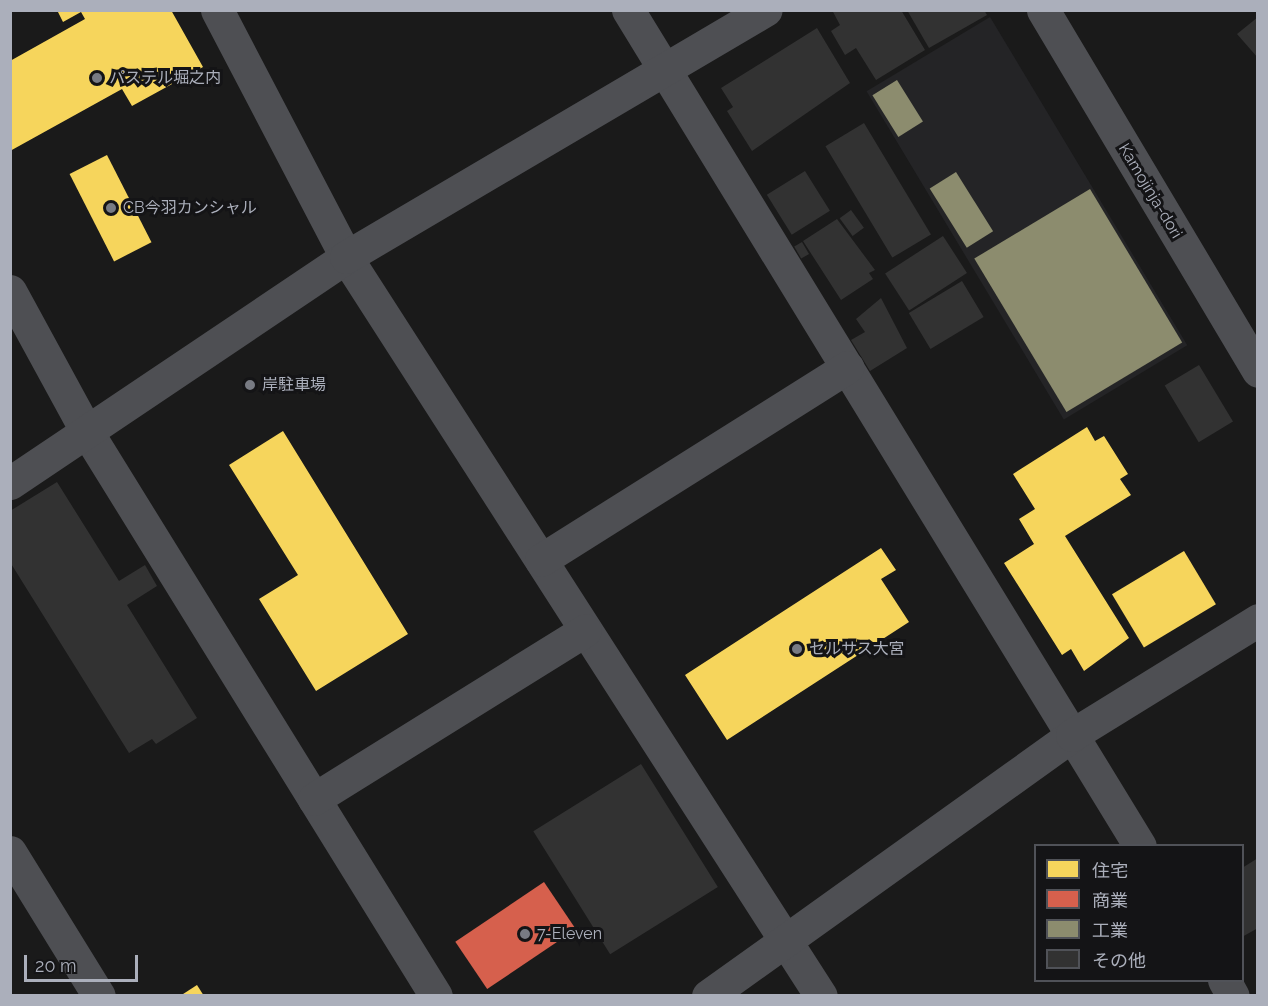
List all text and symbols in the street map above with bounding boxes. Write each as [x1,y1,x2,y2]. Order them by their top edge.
place label: パステル堀之内 [109,68,221,88]
marker: パステル堀之内 [90,71,104,85]
street label: Kamojinja-dori [1114,140,1186,242]
place label: CB今羽カンシャル [123,198,257,218]
marker: CB今羽カンシャル [104,201,118,215]
place label: 岸駐車場 [262,375,326,395]
marker: 岸駐車場 [243,378,257,392]
place label: セルサス大宮 [809,639,905,659]
marker: セルサス大宮 [790,642,804,656]
legend [1034,844,1244,982]
text: 住宅 [1092,860,1128,881]
text: 商業 [1092,890,1128,911]
text: 工業 [1092,920,1128,941]
place label: 7-Eleven [537,924,602,944]
marker: 7-Eleven [518,927,532,941]
scale bar [27,943,141,981]
text: その他 [1092,950,1146,971]
text: 20 m [35,955,77,976]

